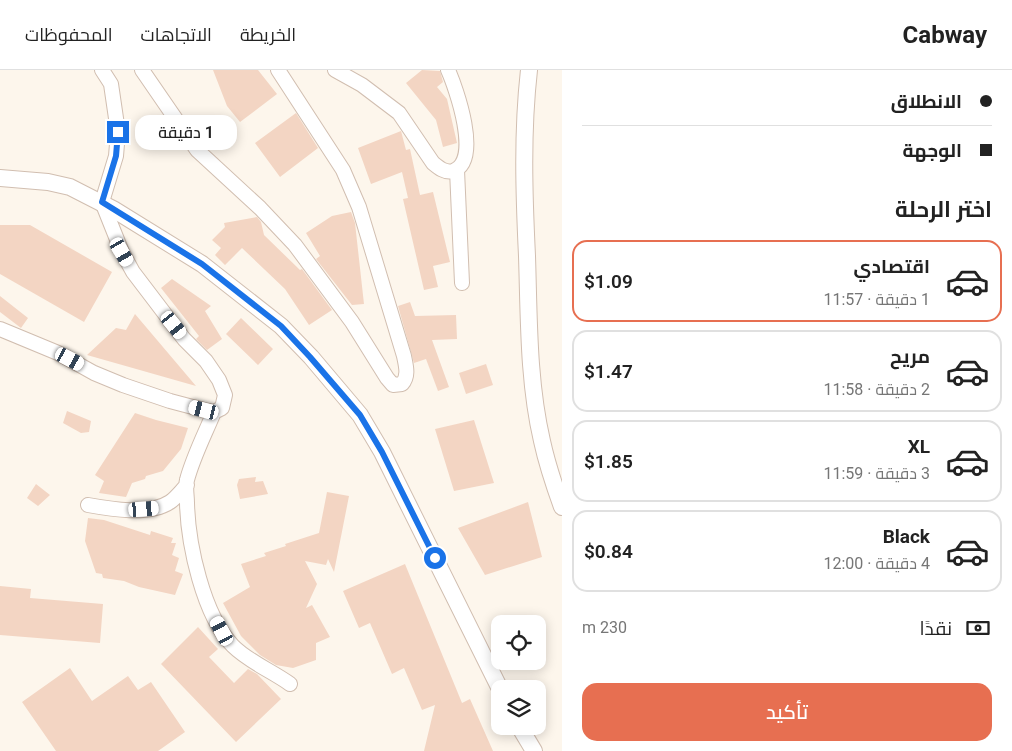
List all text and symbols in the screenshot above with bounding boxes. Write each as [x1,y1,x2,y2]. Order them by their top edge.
text: Cabway [903,21,987,49]
text: المحفوظات [25,24,113,45]
text: الاتجاهات [141,24,212,45]
text: الخريطة [240,24,296,45]
text: الانطلاق [891,90,962,113]
callout: 1 دقيقة [136,114,238,150]
route end [107,121,129,143]
text: 1 دقيقة [158,123,214,142]
text: الوجهة [902,139,962,162]
text: اختر الرحلة [895,197,992,222]
car [108,235,135,269]
text: اقتصادي [854,255,930,278]
icon: car [945,259,990,304]
text: $1.09 [584,270,633,293]
text: 1 دقيقة · 11:57 [823,290,930,309]
car [158,309,189,341]
car [53,345,86,373]
text: مريح [890,345,930,368]
icon: car [945,349,990,394]
text: $1.47 [584,360,633,383]
text: 2 دقيقة · 11:58 [823,380,930,399]
car [187,399,220,421]
text: XL [908,435,930,458]
icon: car [945,439,990,484]
text: $1.85 [584,450,633,473]
text: 3 دقيقة · 11:59 [823,464,930,483]
car [128,500,159,518]
text: Black [883,525,930,548]
icon: car [945,529,990,574]
text: $0.84 [584,540,633,563]
route start [424,547,446,569]
text: 4 دقيقة · 12:00 [823,554,930,573]
car [208,614,235,648]
icon: cash [964,614,992,642]
map controls [491,615,546,735]
button: locate [491,615,546,670]
text: نقدًا [920,617,952,640]
text: 230 m [582,618,627,637]
button: layers [491,680,546,735]
button: تأكيد [582,683,992,741]

